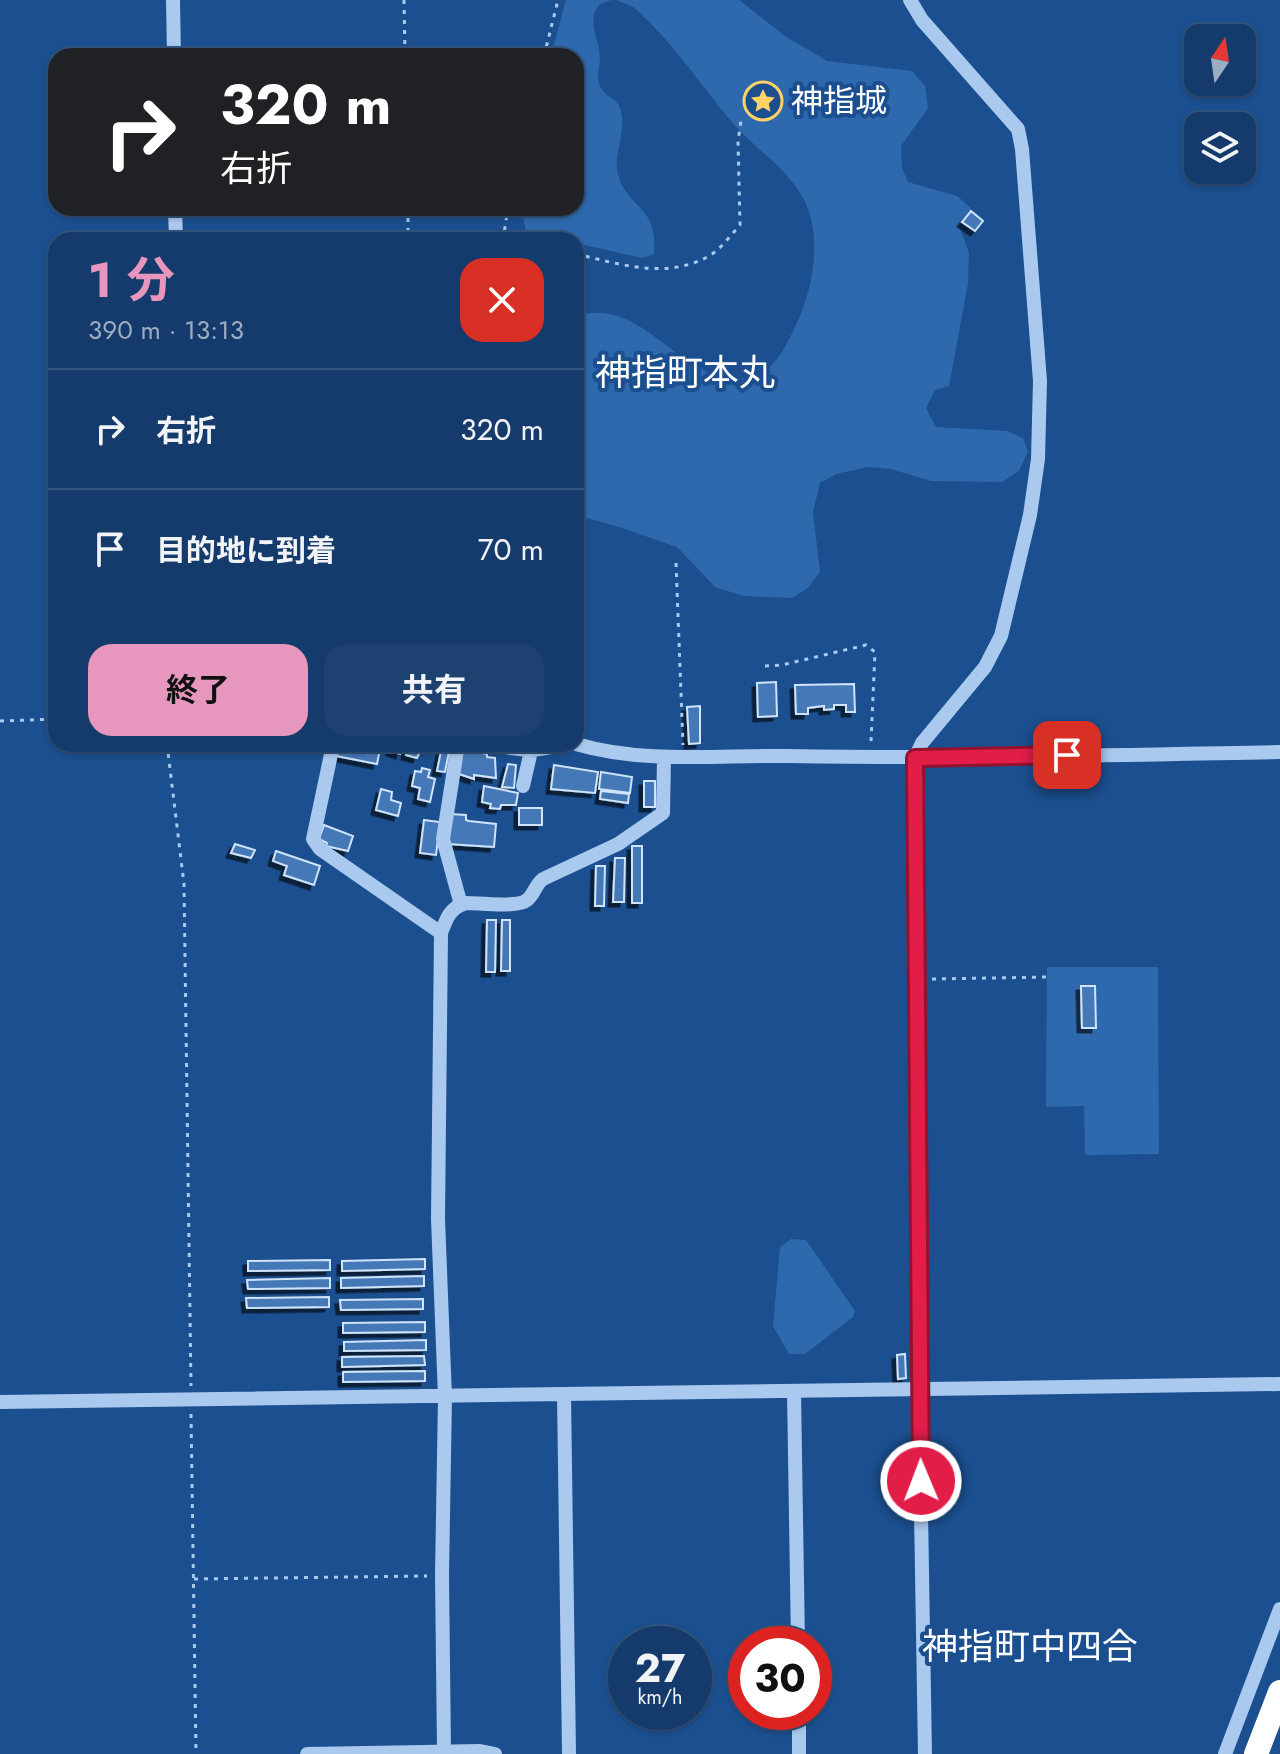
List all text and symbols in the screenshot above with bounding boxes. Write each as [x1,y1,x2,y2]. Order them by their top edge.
north arrow [1184,24,1256,96]
map controls [1184,24,1256,184]
text: 320 m [220,64,391,145]
place label: 神指城 [791,78,887,124]
icon: right [88,80,192,184]
place icon: 神指城 [742,80,784,122]
button: layers [1184,112,1256,184]
text: 右折 [220,142,292,194]
text: 1 分 [88,246,175,315]
button: close [460,258,544,342]
text: 390 m · 13:13 [88,311,244,349]
district label: 神指町本丸 [595,346,775,398]
icon: right [88,407,132,451]
text: 320 m [460,408,544,451]
text: 右折 [156,409,216,452]
icon: arrive [88,527,132,571]
text: 70 m [478,528,544,571]
text: 目的地に到着 [156,529,336,572]
button: 終了 [88,644,308,736]
button: 共有 [324,644,544,736]
pin [1033,721,1101,789]
icon: arrive [1045,733,1089,777]
position arrow [879,1439,963,1523]
district label: 神指町中四合 [922,1620,1138,1672]
speed limit sign: 30 [728,1626,832,1730]
text: 27 [635,1639,685,1697]
text: km/h [637,1683,683,1712]

